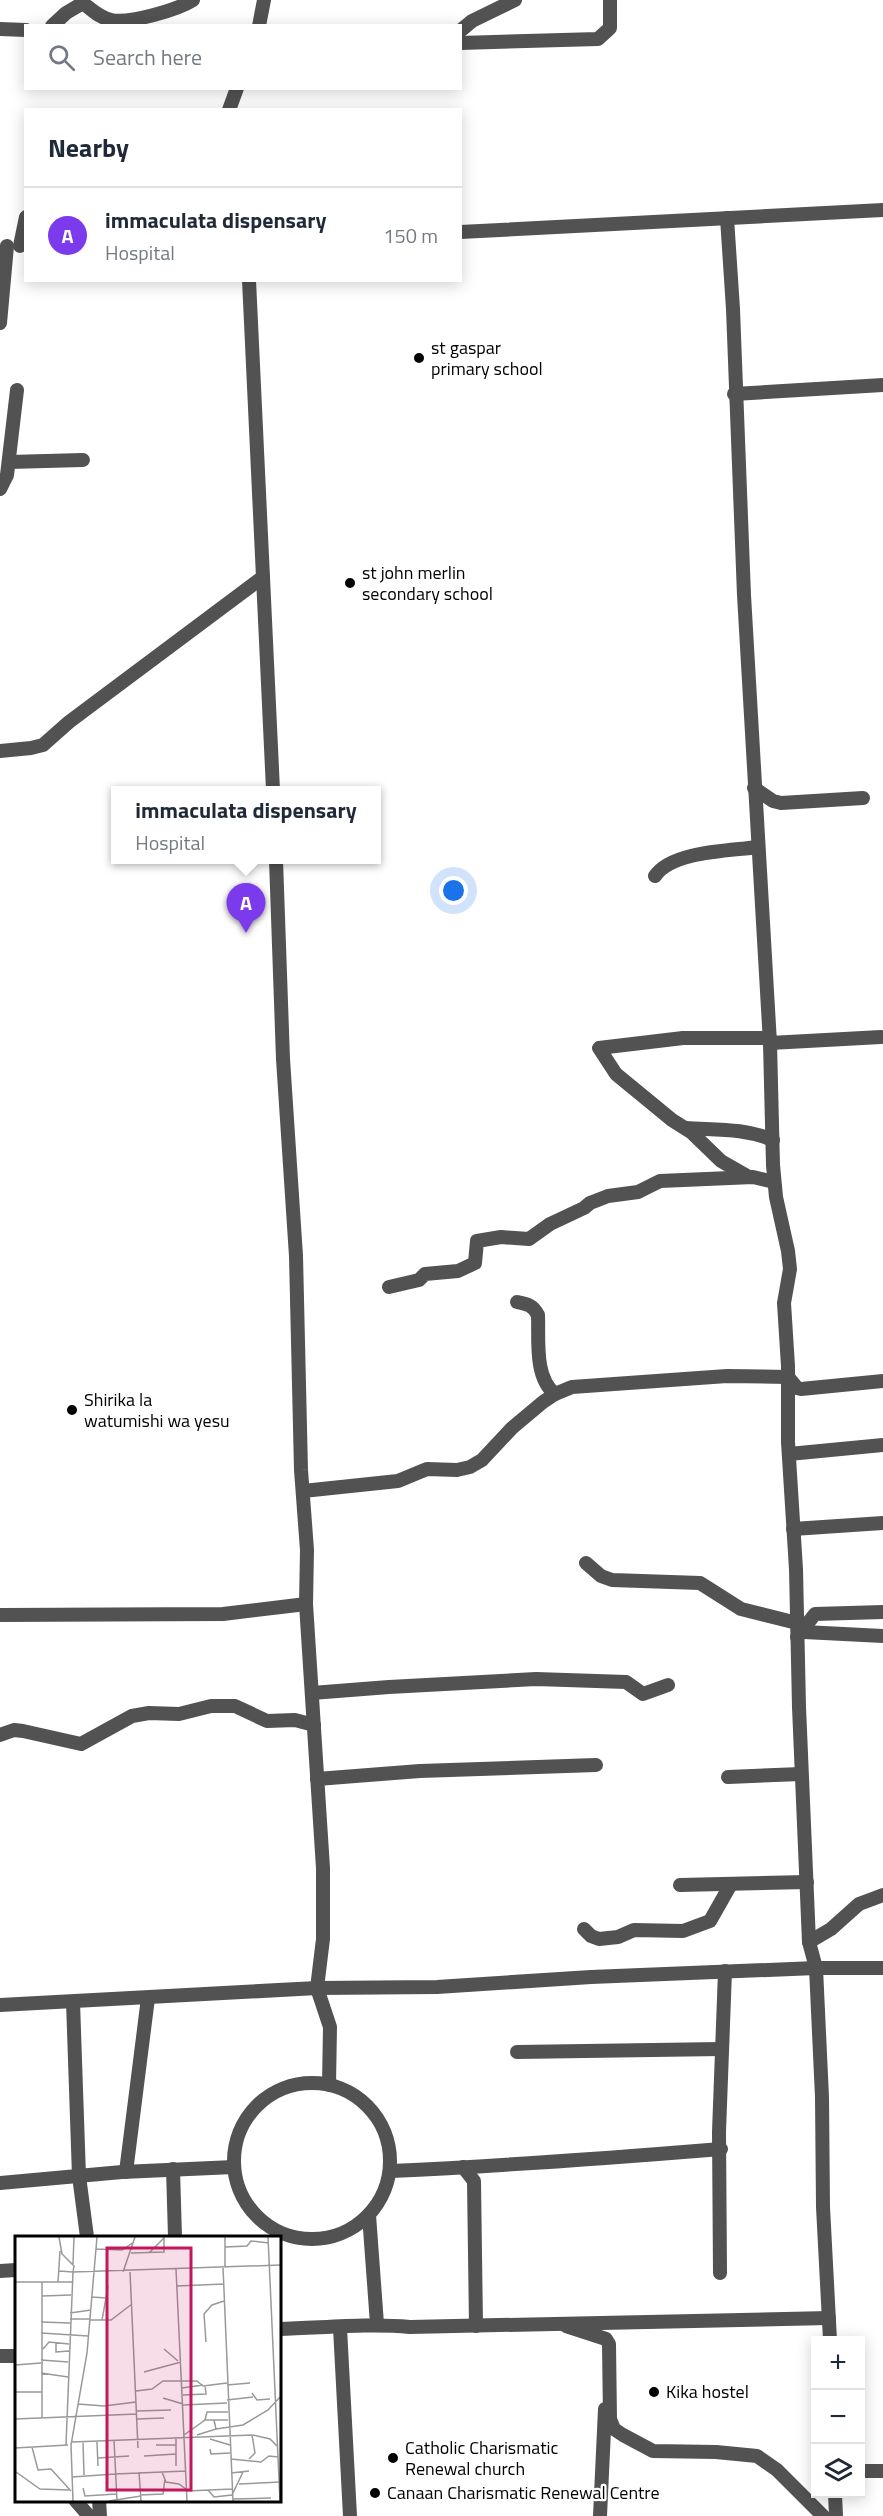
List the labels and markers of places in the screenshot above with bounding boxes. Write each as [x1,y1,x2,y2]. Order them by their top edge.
place label: st gaspar primary school [431,334,543,382]
marker: st gaspar primary school [412,351,426,365]
place label: st john merlin secondary school [362,559,493,607]
marker: st john merlin secondary school [343,576,357,590]
pin: A [226,884,266,933]
place label: Shirika la watumishi wa yesu [84,1386,230,1434]
marker: Shirika la watumishi wa yesu [65,1403,79,1417]
place label: Kika hostel [666,2378,749,2405]
marker: Kika hostel [647,2385,661,2399]
place label: Catholic Charismatic Renewal church [405,2434,559,2482]
marker: Catholic Charismatic Renewal church [386,2451,400,2465]
place label: Canaan Charismatic Renewal Centre [387,2479,660,2506]
marker: Canaan Charismatic Renewal Centre [368,2486,382,2500]

